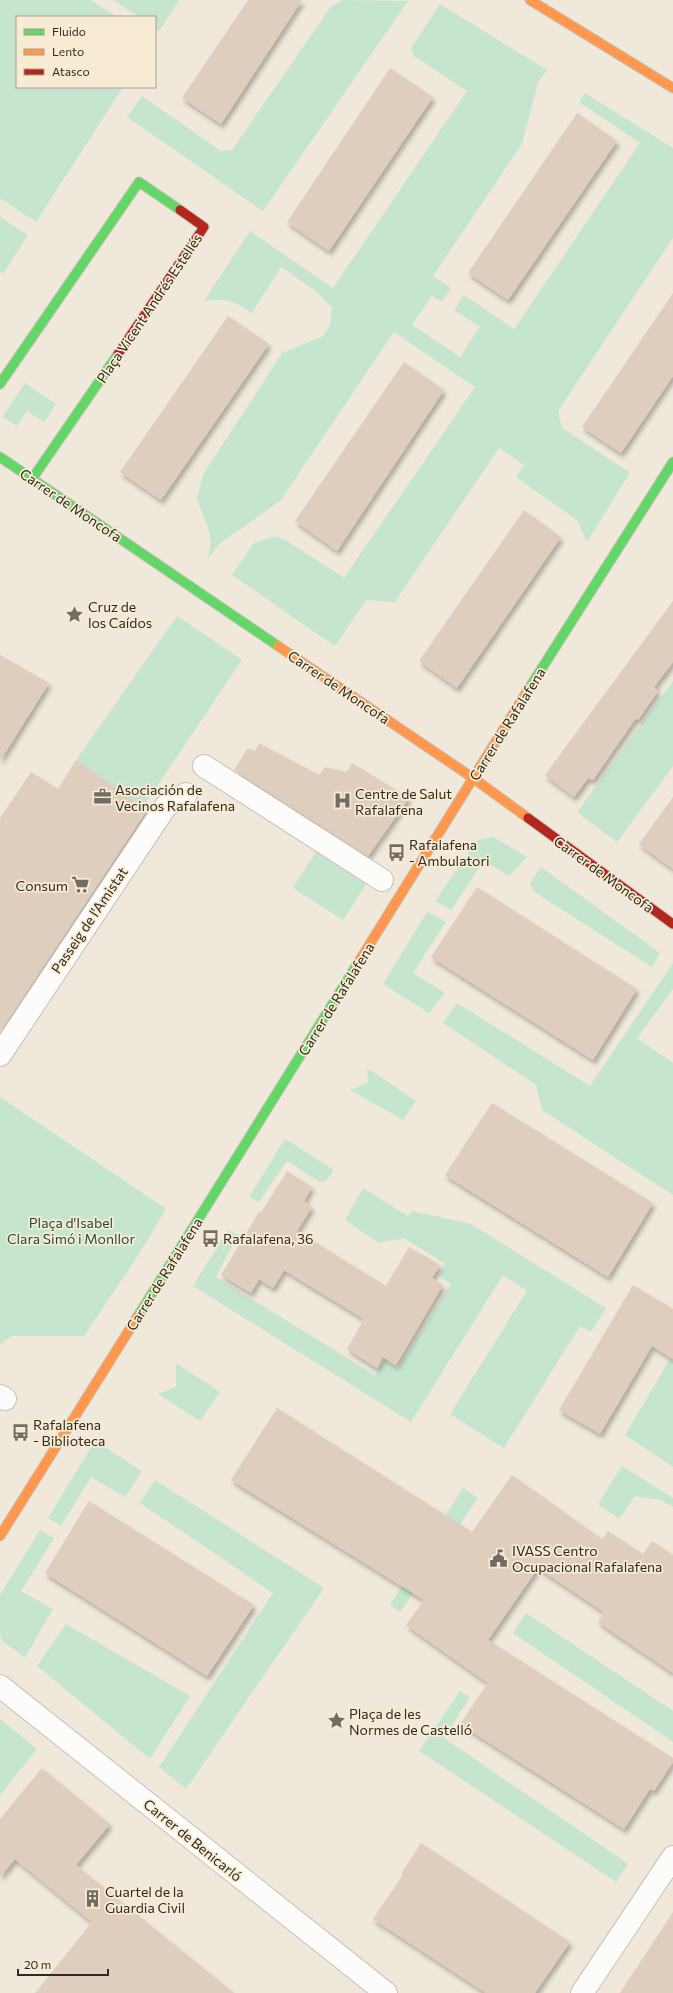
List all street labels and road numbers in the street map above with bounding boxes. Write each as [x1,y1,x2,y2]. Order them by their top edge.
street label: Plaça Vicent Andrés Estellés [93,230,205,386]
street label: Carrer de Moncofa [17,465,125,545]
street label: Carrer de Moncofa [285,647,393,727]
street label: Carrer de Rafalafena [465,664,549,784]
street label: Carrer de Moncofa [551,832,657,916]
street label: Passeig de l'Amistat [47,863,131,976]
street label: Carrer de Rafalafena [294,939,378,1059]
street label: Carrer de Rafalafena [122,1214,206,1334]
street label: Carrer de Benicarló [140,1795,246,1885]

